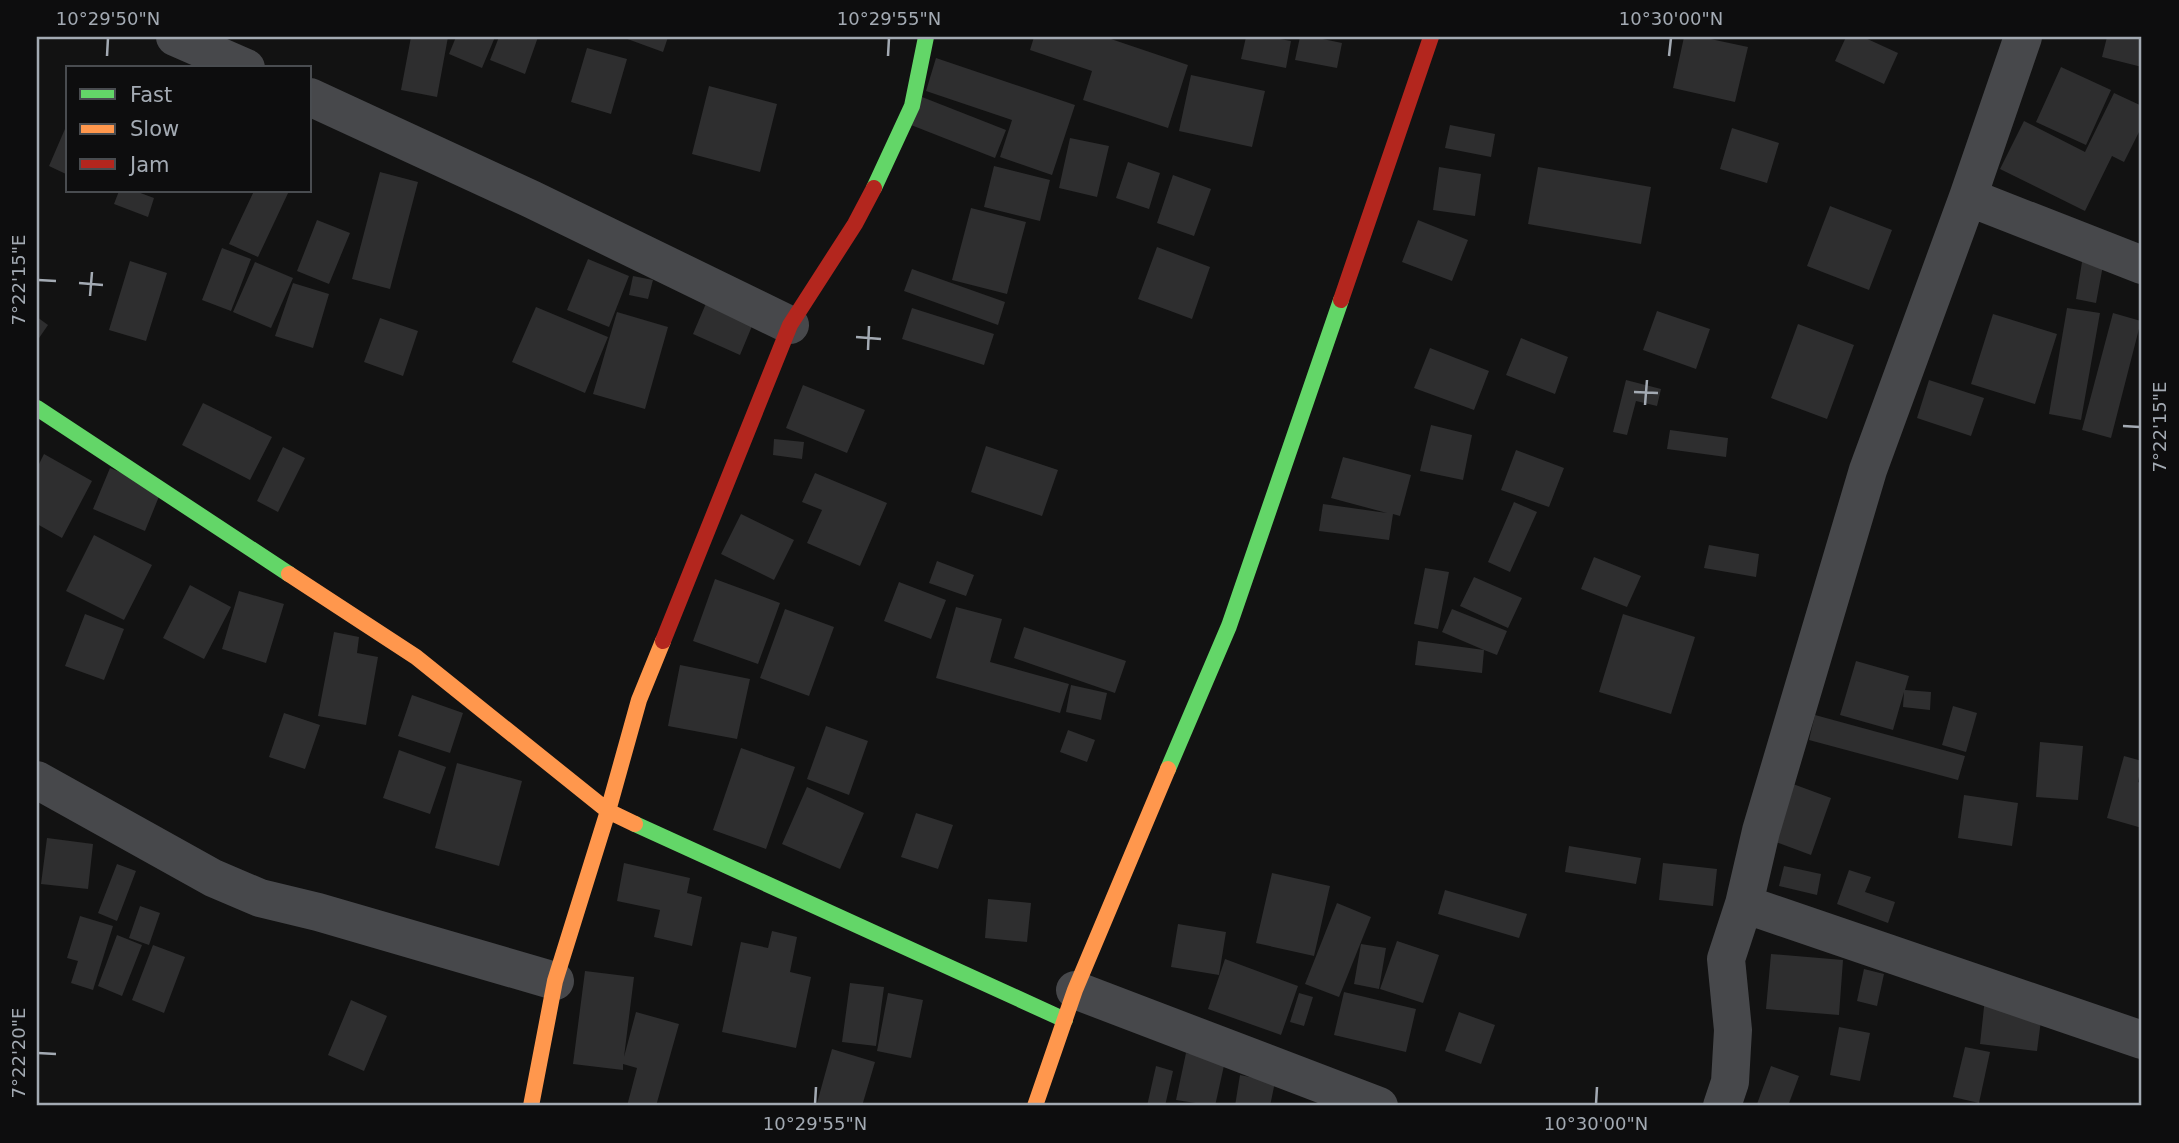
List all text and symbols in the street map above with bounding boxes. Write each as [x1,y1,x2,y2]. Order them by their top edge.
text: 10°29'50"N [56,8,160,29]
text: 10°29'55"N [837,8,941,29]
text: 10°30'00"N [1619,8,1723,29]
legend [66,66,312,192]
text: Fast [130,83,172,107]
text: Slow [130,117,179,141]
text: Jam [128,153,170,177]
text: 7°22'15"E [8,235,29,325]
text: 7°22'15"E [2149,382,2170,472]
text: 7°22'20"E [8,1008,29,1098]
text: 10°29'55"N [763,1113,867,1134]
text: 10°30'00"N [1544,1113,1648,1134]

